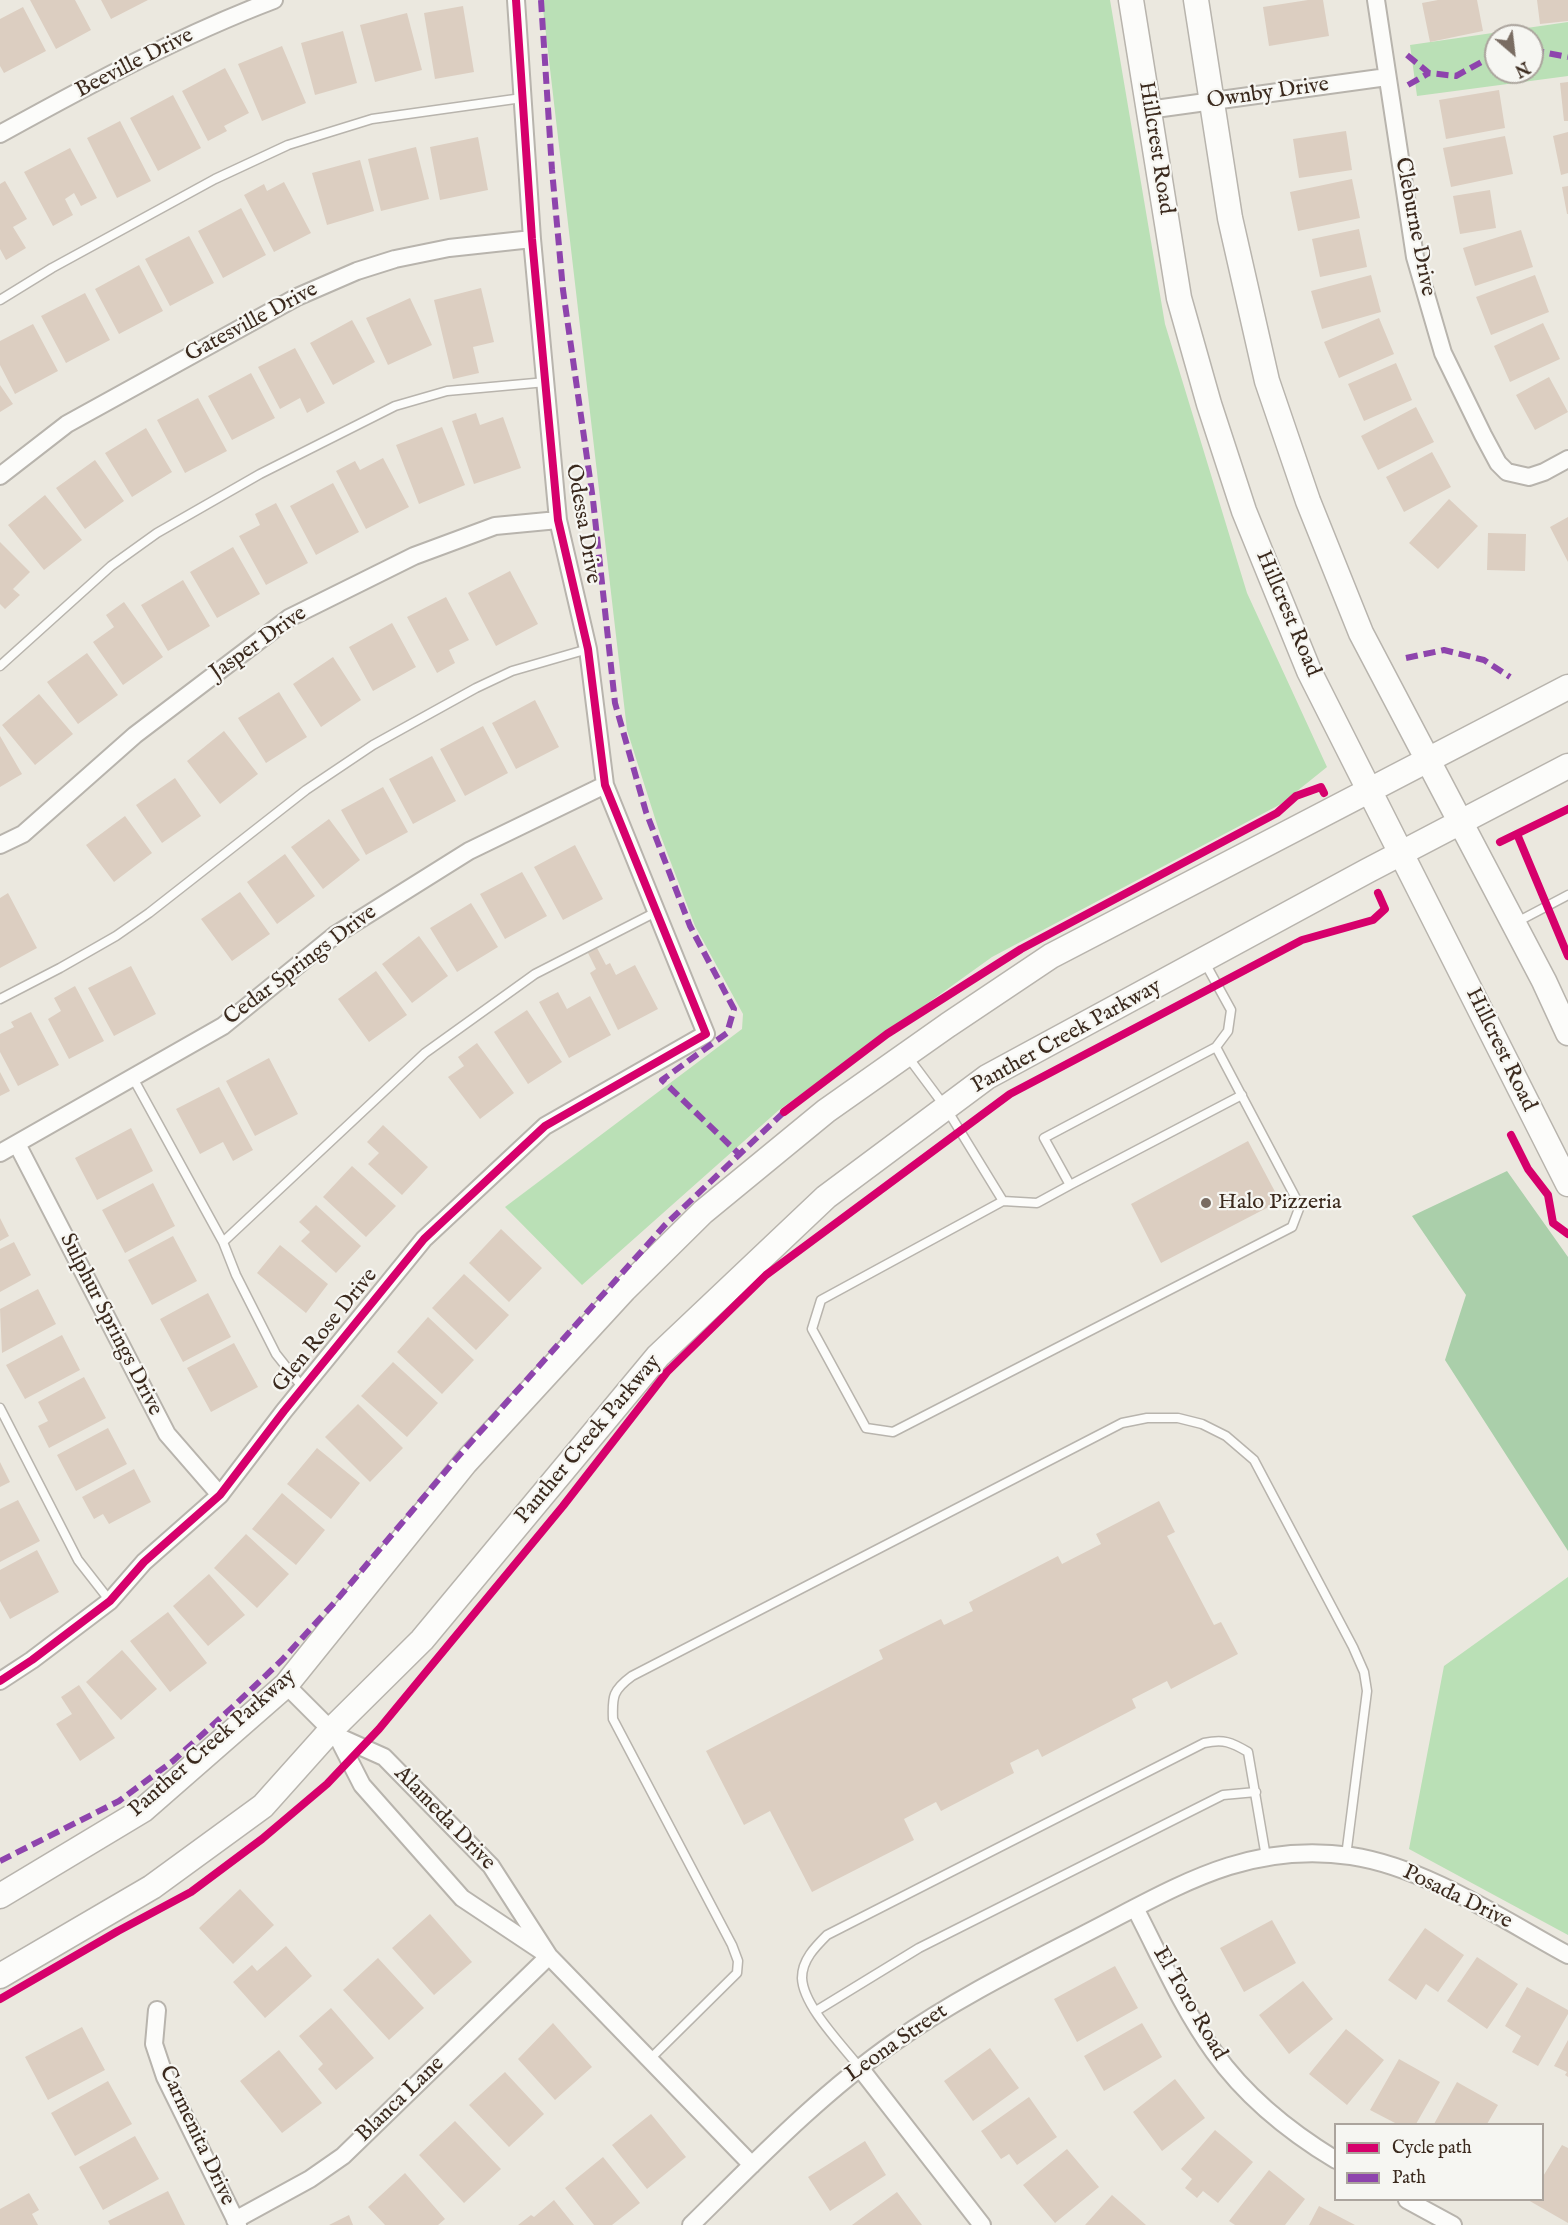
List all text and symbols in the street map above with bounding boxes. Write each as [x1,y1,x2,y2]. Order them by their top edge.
street label: Beeville Drive [72,23,198,105]
north arrow [1484,24,1544,84]
text: N [1511,56,1532,80]
street label: Ownby Drive [1205,72,1331,116]
street label: Hillcrest Road [1131,80,1179,216]
street label: Cleburne Drive [1388,155,1440,299]
street label: Gatesville Drive [181,277,323,369]
street label: Odessa Drive [558,462,606,586]
street label: Hillcrest Road [1249,547,1325,681]
street label: Jasper Drive [206,601,312,687]
street label: Cedar Springs Drive [219,900,383,1032]
street label: Panther Creek Parkway [968,974,1166,1100]
street label: Hillcrest Road [1459,984,1541,1116]
place label: Halo Pizzeria [1218,1190,1342,1216]
marker: Halo Pizzeria [1199,1196,1213,1210]
street label: Sulphur Springs Drive [53,1230,167,1420]
street label: Glen Rose Drive [268,1263,384,1399]
street label: Panther Creek Parkway [511,1350,667,1530]
street label: Panther Creek Parkway [124,1664,302,1824]
street label: Alameda Drive [388,1761,500,1877]
street label: Posada Drive [1398,1860,1516,1936]
street label: El Toro Road [1146,1943,1232,2065]
street label: Leona Street [841,1999,953,2089]
street label: Blanca Lane [351,2051,451,2149]
street label: Carmenita Drive [152,2062,240,2210]
legend [1334,2123,1544,2201]
text: Cycle path [1392,2137,1472,2160]
text: Path [1392,2167,1426,2190]

